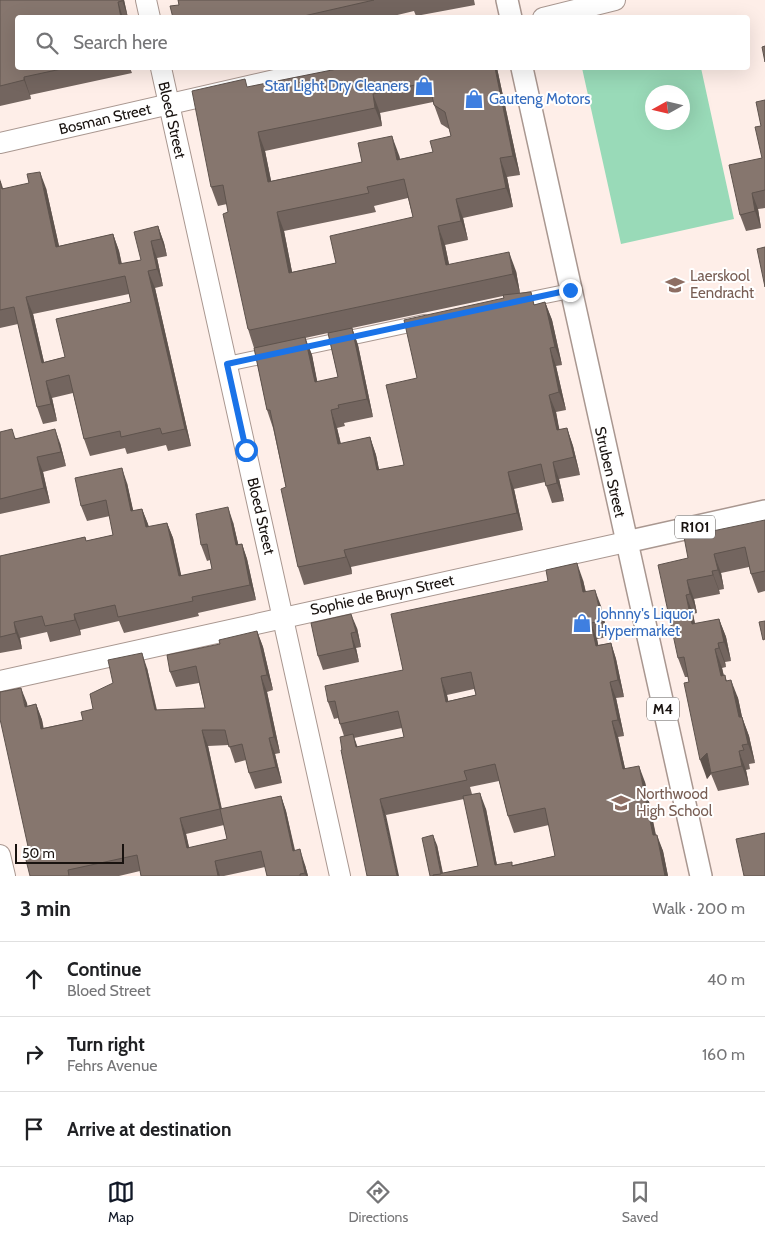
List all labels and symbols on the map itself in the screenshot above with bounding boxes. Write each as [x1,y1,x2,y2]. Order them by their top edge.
shop icon: Star Light Dry Cleaners [413,75,435,97]
place label: Star Light Dry Cleaners [264,77,409,95]
street label: Bloed Street [154,80,190,160]
north arrow [645,85,690,130]
shop icon: Gauteng Motors [463,88,485,110]
place label: Gauteng Motors [489,90,590,108]
street label: Bosman Street [57,100,153,138]
place label: Laerskool Eendracht [690,267,754,302]
school or university icon: Laerskool Eendracht [664,274,686,296]
route end [559,279,582,302]
street label: Struben Street [591,425,629,519]
route start [235,439,258,462]
street label: Bloed Street [243,476,279,556]
road number: R101 [675,516,715,538]
street label: Sophie de Bruyn Street [308,571,456,619]
place label: Johnny's Liquor Hypermarket [596,605,693,640]
shop icon: Johnny's Liquor Hypermarket [571,612,593,634]
road number: M4 [647,698,679,721]
place label: Northwood High School [636,785,713,820]
school or university icon: Northwood High School [610,792,632,814]
scale bar [15,841,124,864]

